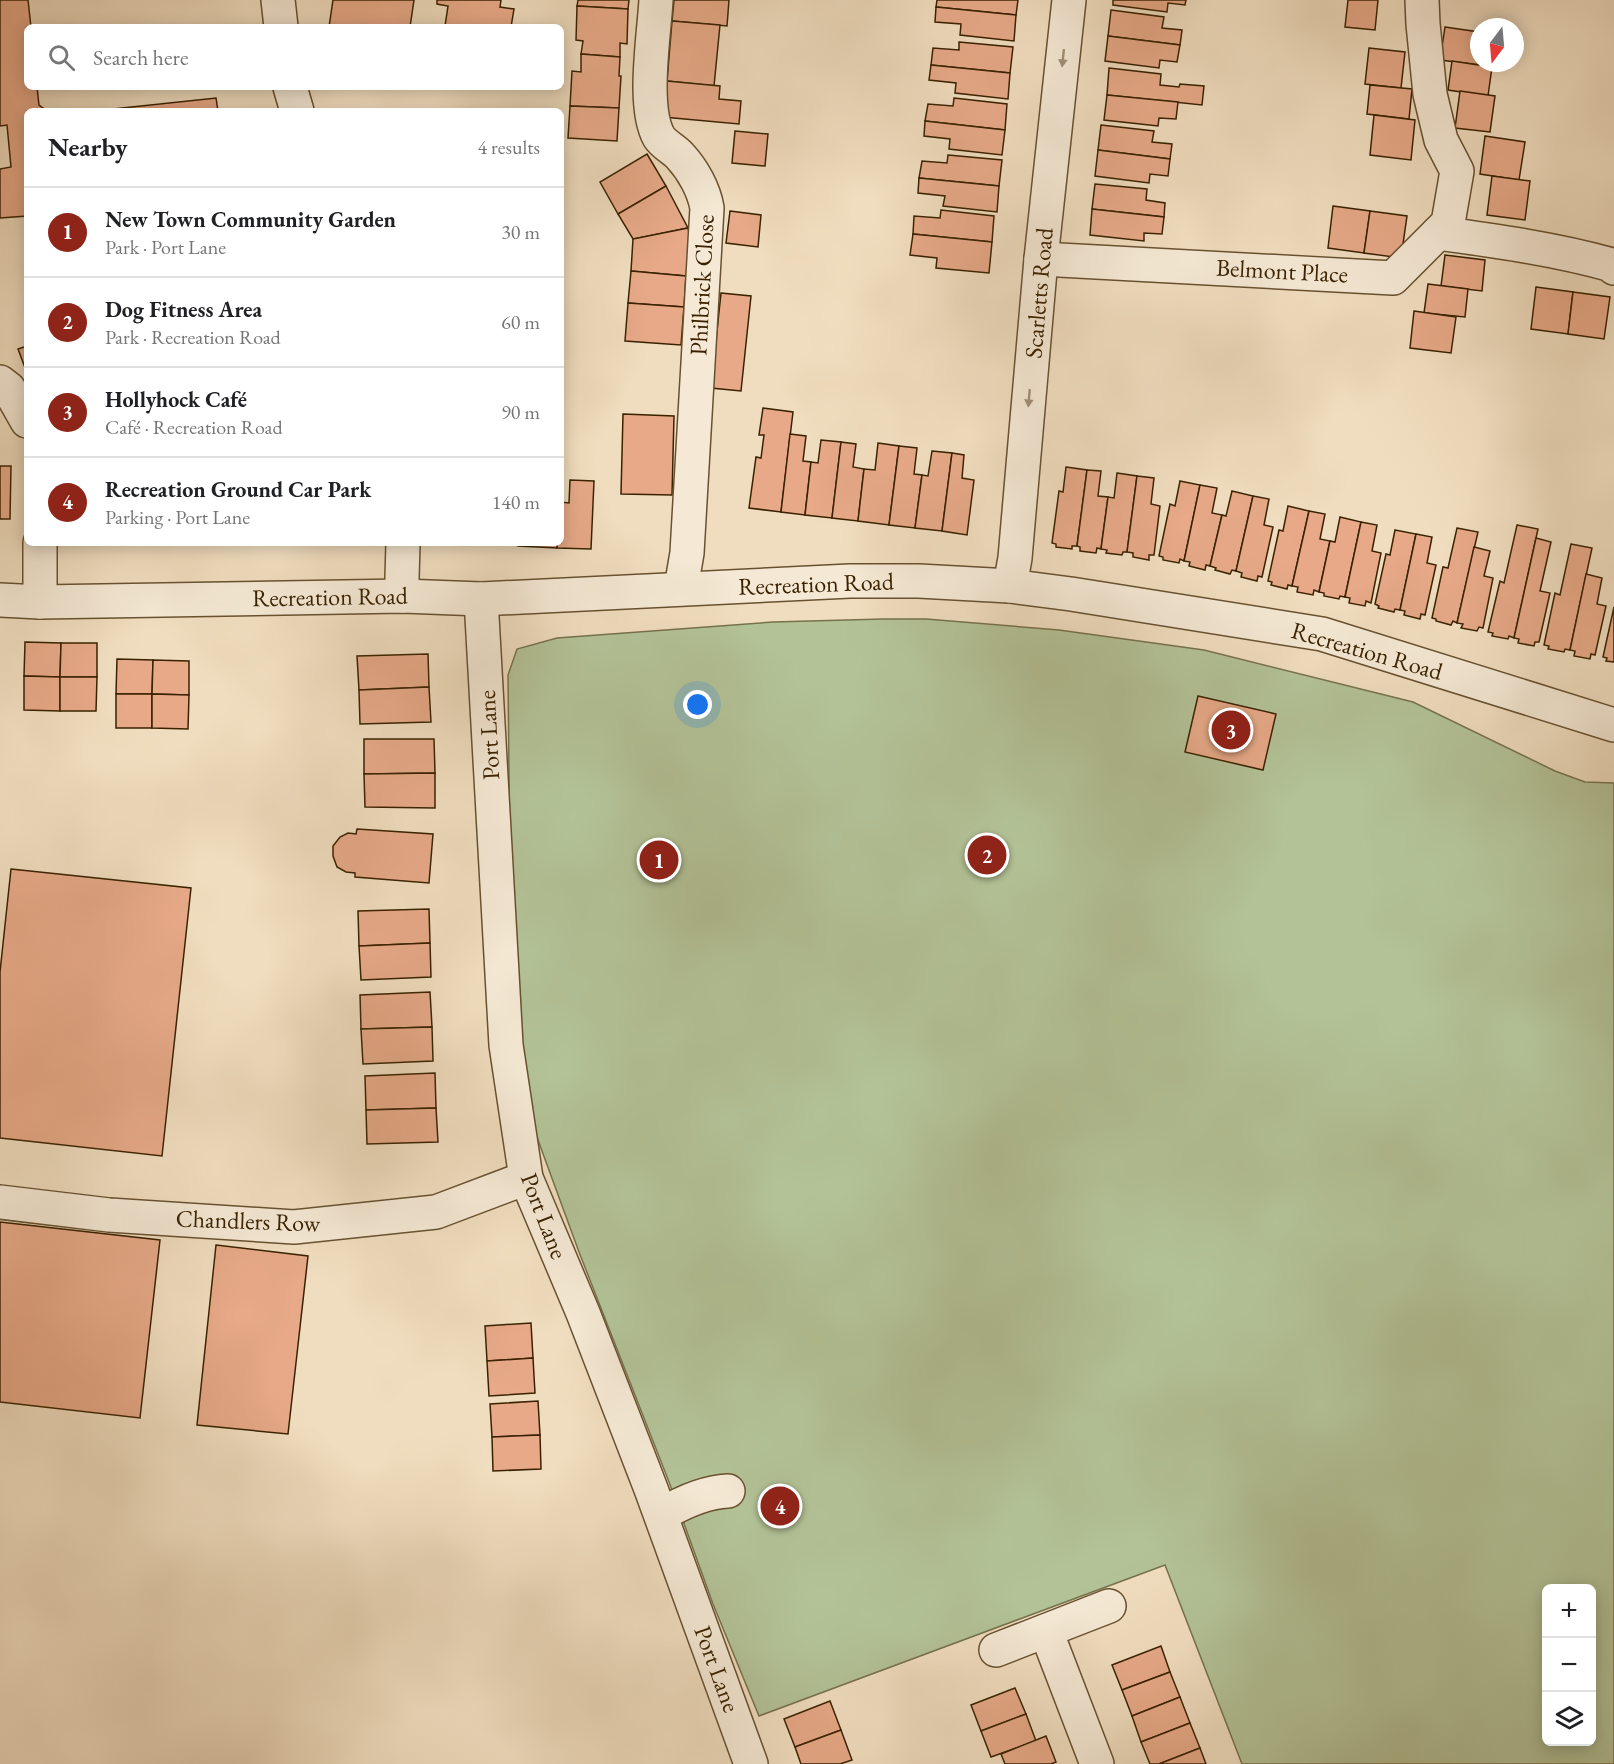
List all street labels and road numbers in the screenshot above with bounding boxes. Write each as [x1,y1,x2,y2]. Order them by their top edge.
street label: Philbrick Close [682,214,721,356]
street label: Scarletts Road [1017,225,1060,360]
street label: Belmont Place [1215,252,1349,289]
street label: Recreation Road [738,565,895,602]
street label: Recreation Road [252,580,409,613]
street label: Recreation Road [1288,614,1447,687]
street label: Port Lane [471,689,506,781]
street label: Port Lane [514,1168,575,1263]
street label: Chandlers Row [175,1202,321,1239]
street label: Port Lane [688,1621,747,1716]

